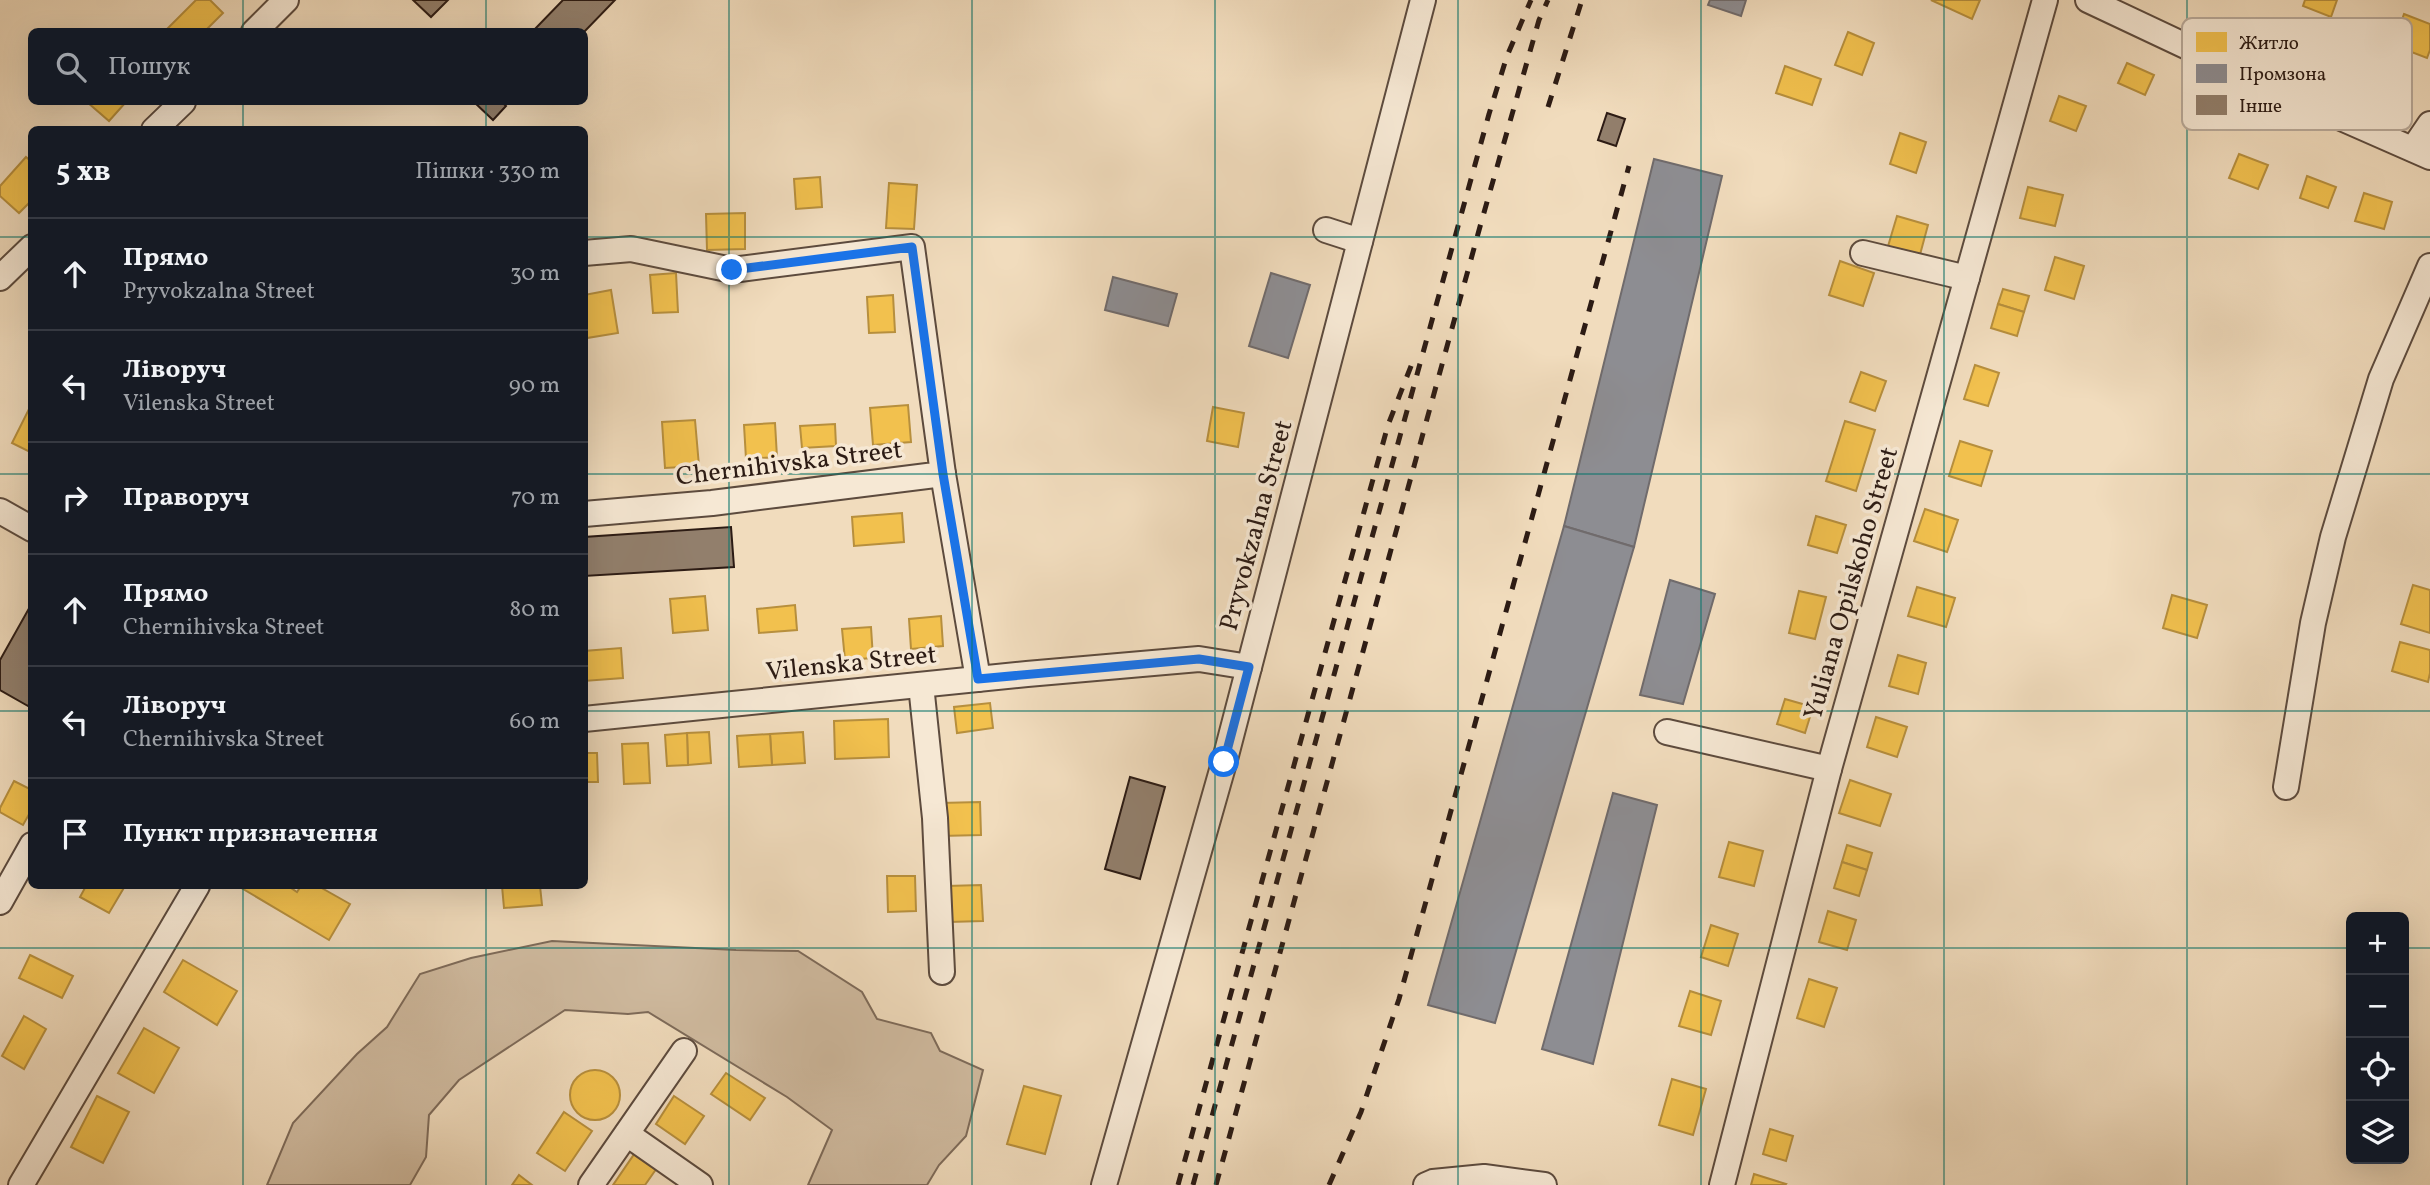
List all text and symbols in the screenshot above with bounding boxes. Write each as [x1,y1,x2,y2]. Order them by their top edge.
legend [2182,18,2412,130]
search box [28,28,588,105]
text: Житло [2239,31,2299,57]
icon: search [52,48,90,86]
text: Пошук [108,49,190,85]
text: Промзона [2239,62,2326,88]
text: Інше [2239,94,2282,120]
text: 5 хв [56,151,111,193]
text: Пішки · 330 m [415,156,560,188]
text: Прямо [123,240,208,276]
route end [716,254,747,285]
icon: ahead [56,255,94,293]
text: 30 m [510,258,560,290]
text: Pryvokzalna Street [123,276,315,308]
text: Ліворуч [123,352,226,388]
icon: left [56,367,94,405]
text: 90 m [509,370,560,402]
text: Vilenska Street [123,388,275,420]
street label: Pryvokzalna Street [1211,416,1302,635]
street label: Chernihivska Street [674,432,904,496]
street label: Yuliana Opilskoho Street [1796,443,1908,724]
icon: right [56,479,94,517]
text: Праворуч [123,480,249,516]
text: 70 m [511,482,560,514]
text: Прямо [123,576,208,612]
icon: ahead [56,591,94,629]
text: 80 m [510,594,560,626]
text: Chernihivska Street [123,612,324,644]
street label: Vilenska Street [764,637,938,691]
text: Ліворуч [123,688,226,724]
icon: left [56,703,94,741]
text: 60 m [510,706,560,738]
text: Chernihivska Street [123,724,324,756]
route start [1208,746,1239,777]
icon: arrive [56,815,94,853]
text: Пункт призначення [123,816,378,852]
map controls [2346,912,2409,1164]
button: + [2346,912,2409,975]
button: − [2346,975,2409,1038]
button: locate [2346,1038,2409,1101]
button: layers [2346,1101,2409,1164]

